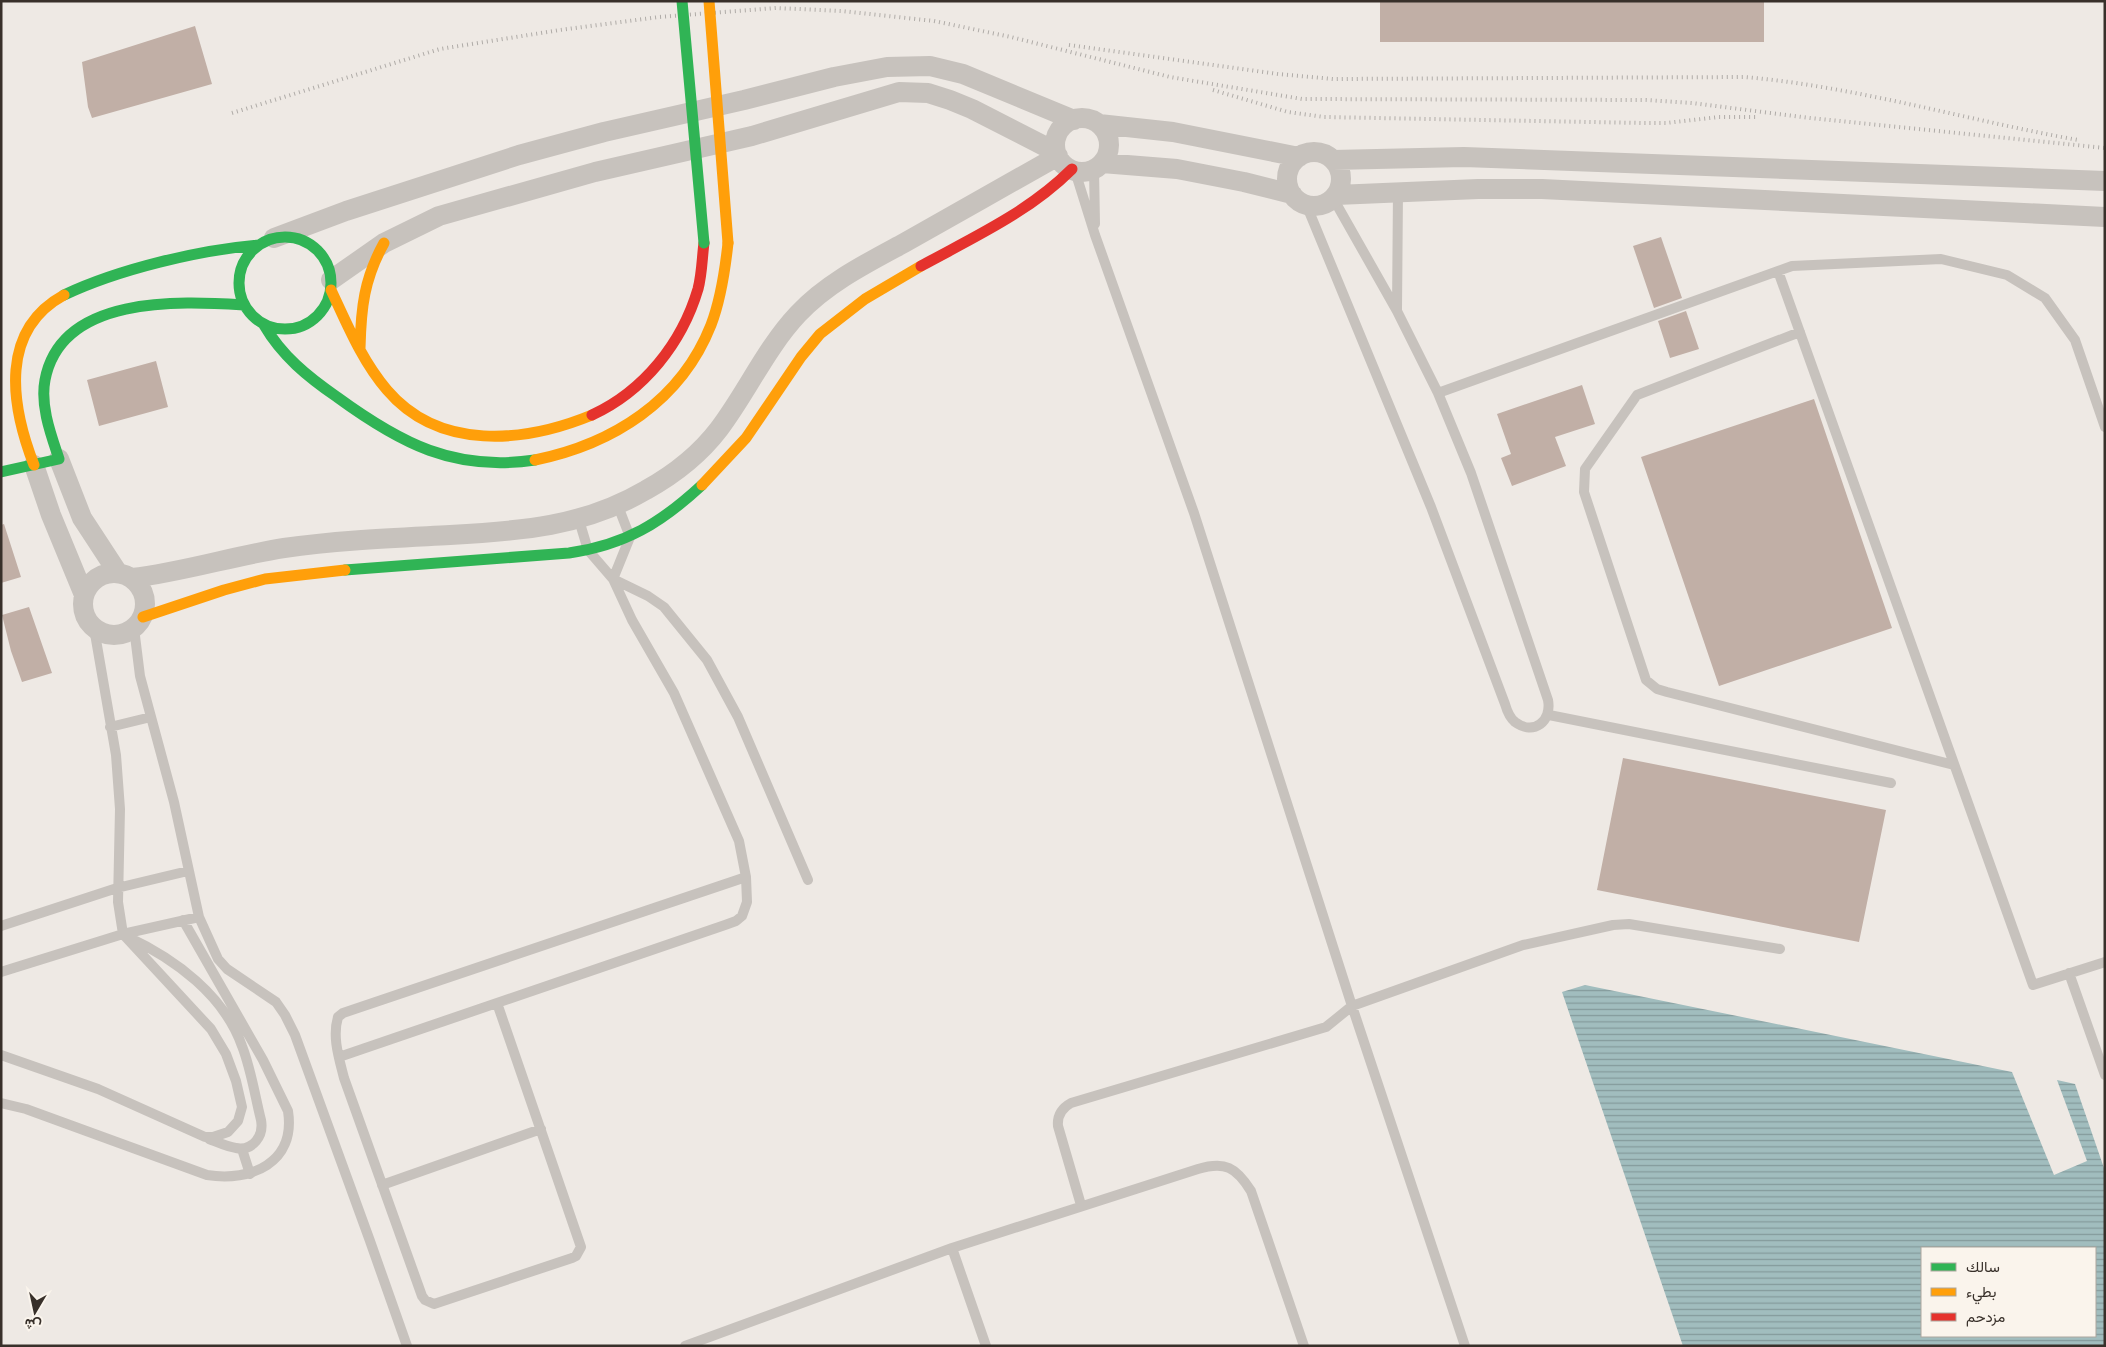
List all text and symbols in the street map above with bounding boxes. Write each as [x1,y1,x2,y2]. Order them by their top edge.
legend [1921,1247,2096,1337]
text: سالك [1966,1258,2000,1276]
text: بطيء [1966,1283,1996,1305]
north arrow [10,1287,60,1337]
text: مزدحم [1966,1308,2005,1327]
text: ش [23,1315,43,1334]

